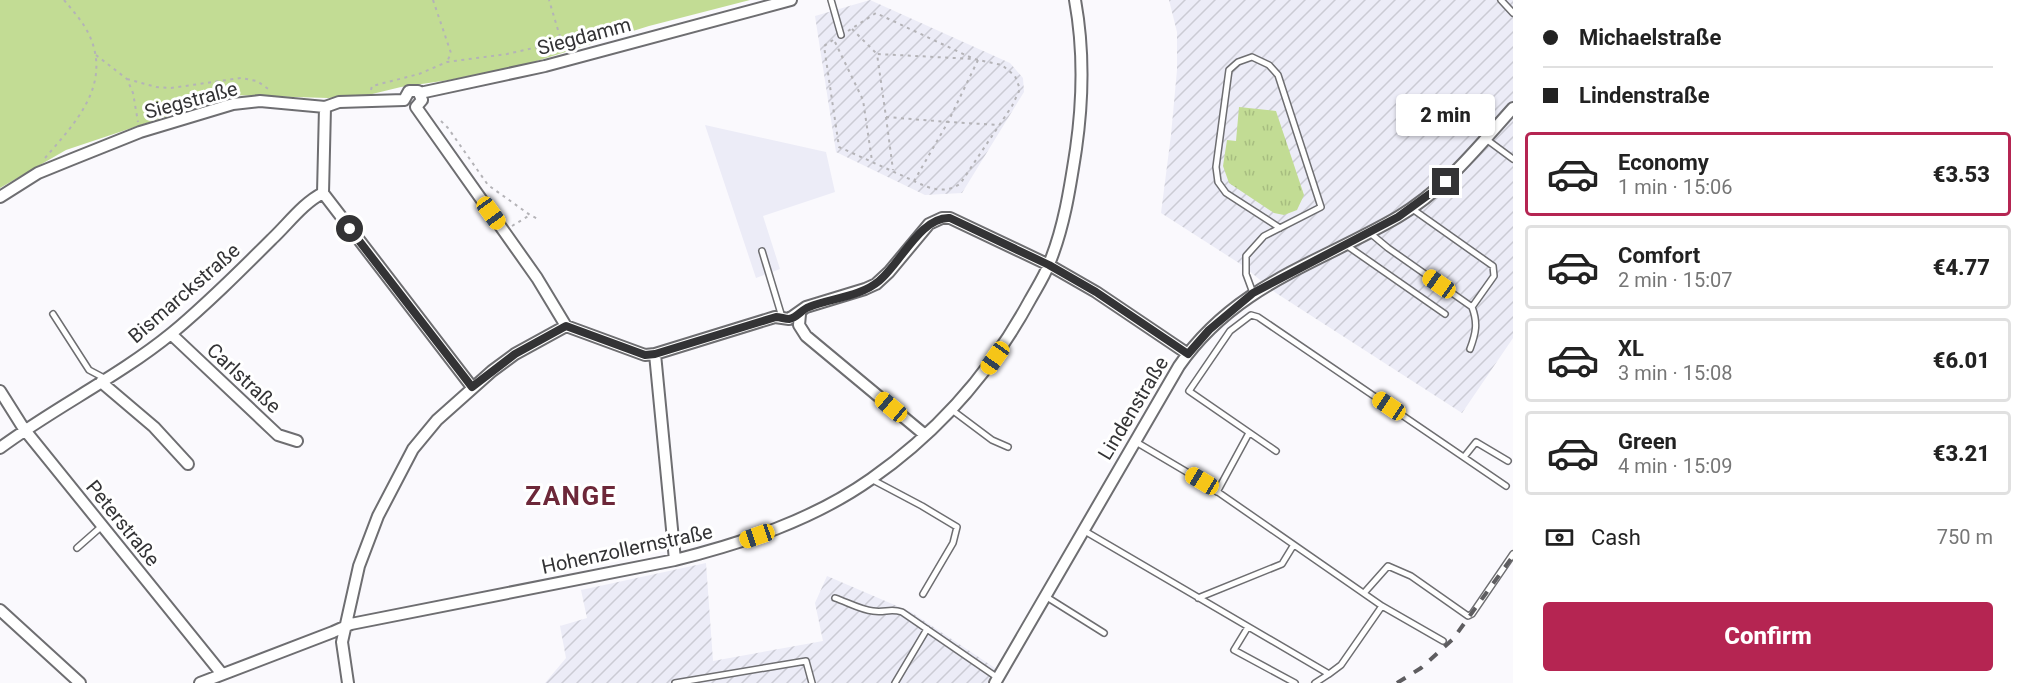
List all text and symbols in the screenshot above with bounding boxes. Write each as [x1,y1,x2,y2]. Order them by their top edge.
street label: Siegdamm [535,12,633,60]
text: Michaelstraße [1579,25,1721,50]
street label: Siegstraße [142,76,240,124]
text: Lindenstraße [1579,83,1710,108]
callout: 2 min [1396,95,1496,137]
text: 2 min [1420,103,1471,127]
icon: car [1546,147,1600,201]
text: Economy [1618,150,1709,175]
text: €3.53 [1933,162,1990,187]
route end [1432,168,1459,195]
text: 1 min · 15:06 [1618,175,1733,199]
car [473,193,509,233]
route start [336,215,363,242]
street label: Bismarckstraße [123,238,245,348]
icon: car [1546,240,1600,294]
text: Comfort [1618,243,1700,268]
text: €4.77 [1933,255,1990,280]
car [1419,266,1459,302]
text: 2 min · 15:07 [1618,268,1733,292]
icon: car [1546,333,1600,387]
text: XL [1618,336,1644,361]
street label: Carlstraße [202,338,286,418]
car [977,338,1013,378]
text: €6.01 [1933,348,1990,373]
street label: Lindenstraße [1093,352,1173,464]
text: 3 min · 15:08 [1618,361,1733,385]
car [1369,388,1409,424]
car [871,389,911,425]
icon: car [1546,426,1600,480]
text: Green [1618,429,1677,454]
text: €3.21 [1933,441,1990,466]
text: 4 min · 15:09 [1618,454,1733,478]
car [1182,464,1222,498]
street label: Peterstraße [81,475,165,571]
district label: ZANGE [525,481,617,511]
street label: Hohenzollernstraße [539,519,715,579]
icon: cash [1543,521,1576,554]
car [737,522,777,550]
text: Cash [1591,525,1641,550]
text: 750 m [1937,525,1993,549]
button: Confirm [1543,602,1993,671]

